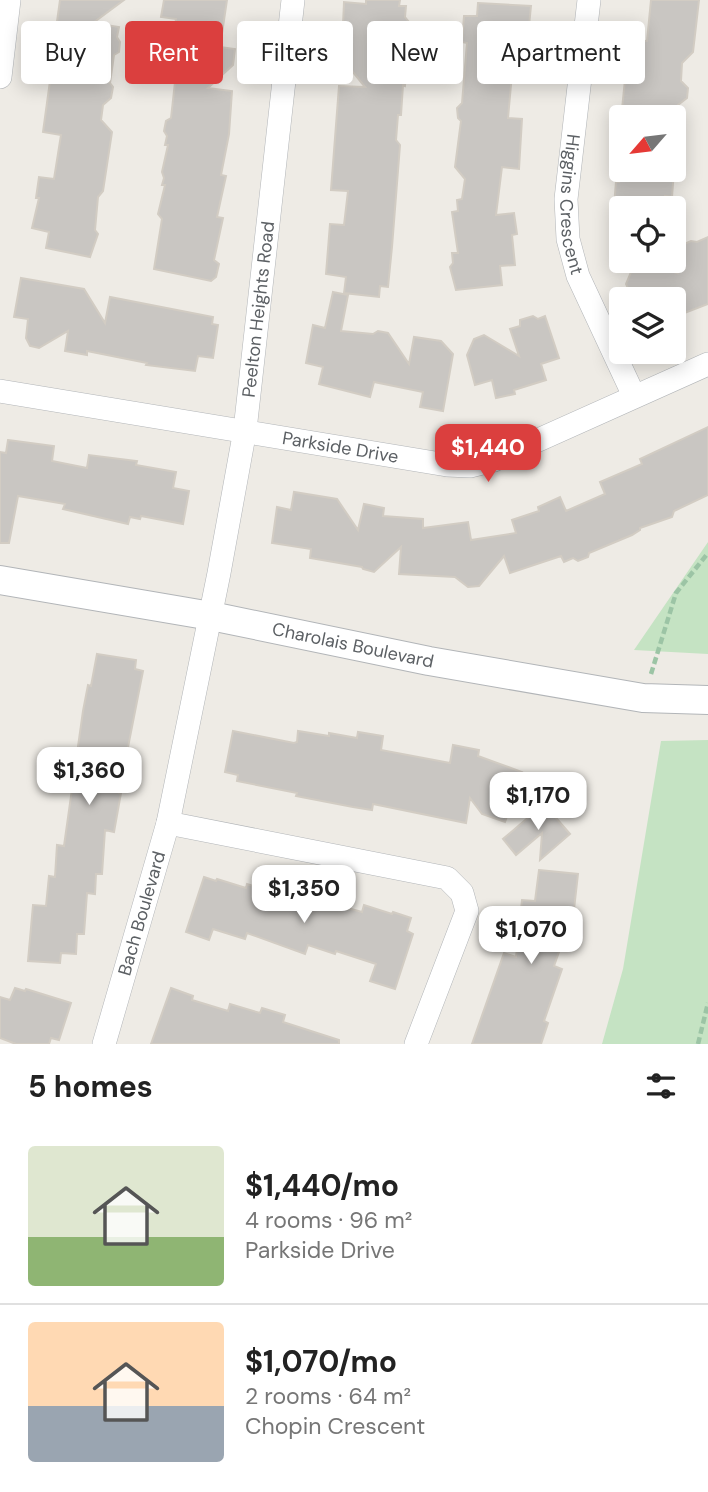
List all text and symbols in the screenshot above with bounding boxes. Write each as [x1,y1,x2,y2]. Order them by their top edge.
chip: Buy [21,21,111,84]
chip: Rent [125,21,223,84]
chip: Filters [237,21,353,84]
chip: New [367,21,463,84]
chip: Apartment [477,21,645,84]
north arrow [609,105,686,182]
map controls [609,105,686,364]
street label: Higgins Crescent [554,133,589,277]
button: locate [609,196,686,273]
street label: Peelton Heights Road [237,220,280,399]
button: layers [609,287,686,364]
pin: $1,440 [431,424,545,484]
street label: Parkside Drive [280,426,400,469]
text: $1,440 [451,432,525,462]
street label: Charolais Boulevard [270,617,436,674]
pin: $1,360 [32,748,146,807]
text: $1,360 [53,755,125,785]
pin: $1,170 [481,772,595,832]
text: $1,170 [506,780,570,810]
street label: Bach Boulevard [112,848,171,978]
pin: $1,350 [247,866,361,925]
text: $1,350 [268,873,340,903]
pin: $1,070 [474,906,588,966]
text: $1,070 [495,914,567,944]
text: 5 homes [28,1067,153,1106]
icon: filters [642,1067,680,1105]
text: $1,440/mo [245,1166,399,1205]
icon: home [84,1174,168,1258]
text: 4 rooms · 96 m² [245,1205,412,1235]
text: Parkside Drive [245,1235,395,1265]
text: $1,070/mo [245,1342,397,1381]
icon: home [84,1350,168,1434]
text: 2 rooms · 64 m² [245,1381,411,1411]
text: Chopin Crescent [245,1411,425,1441]

